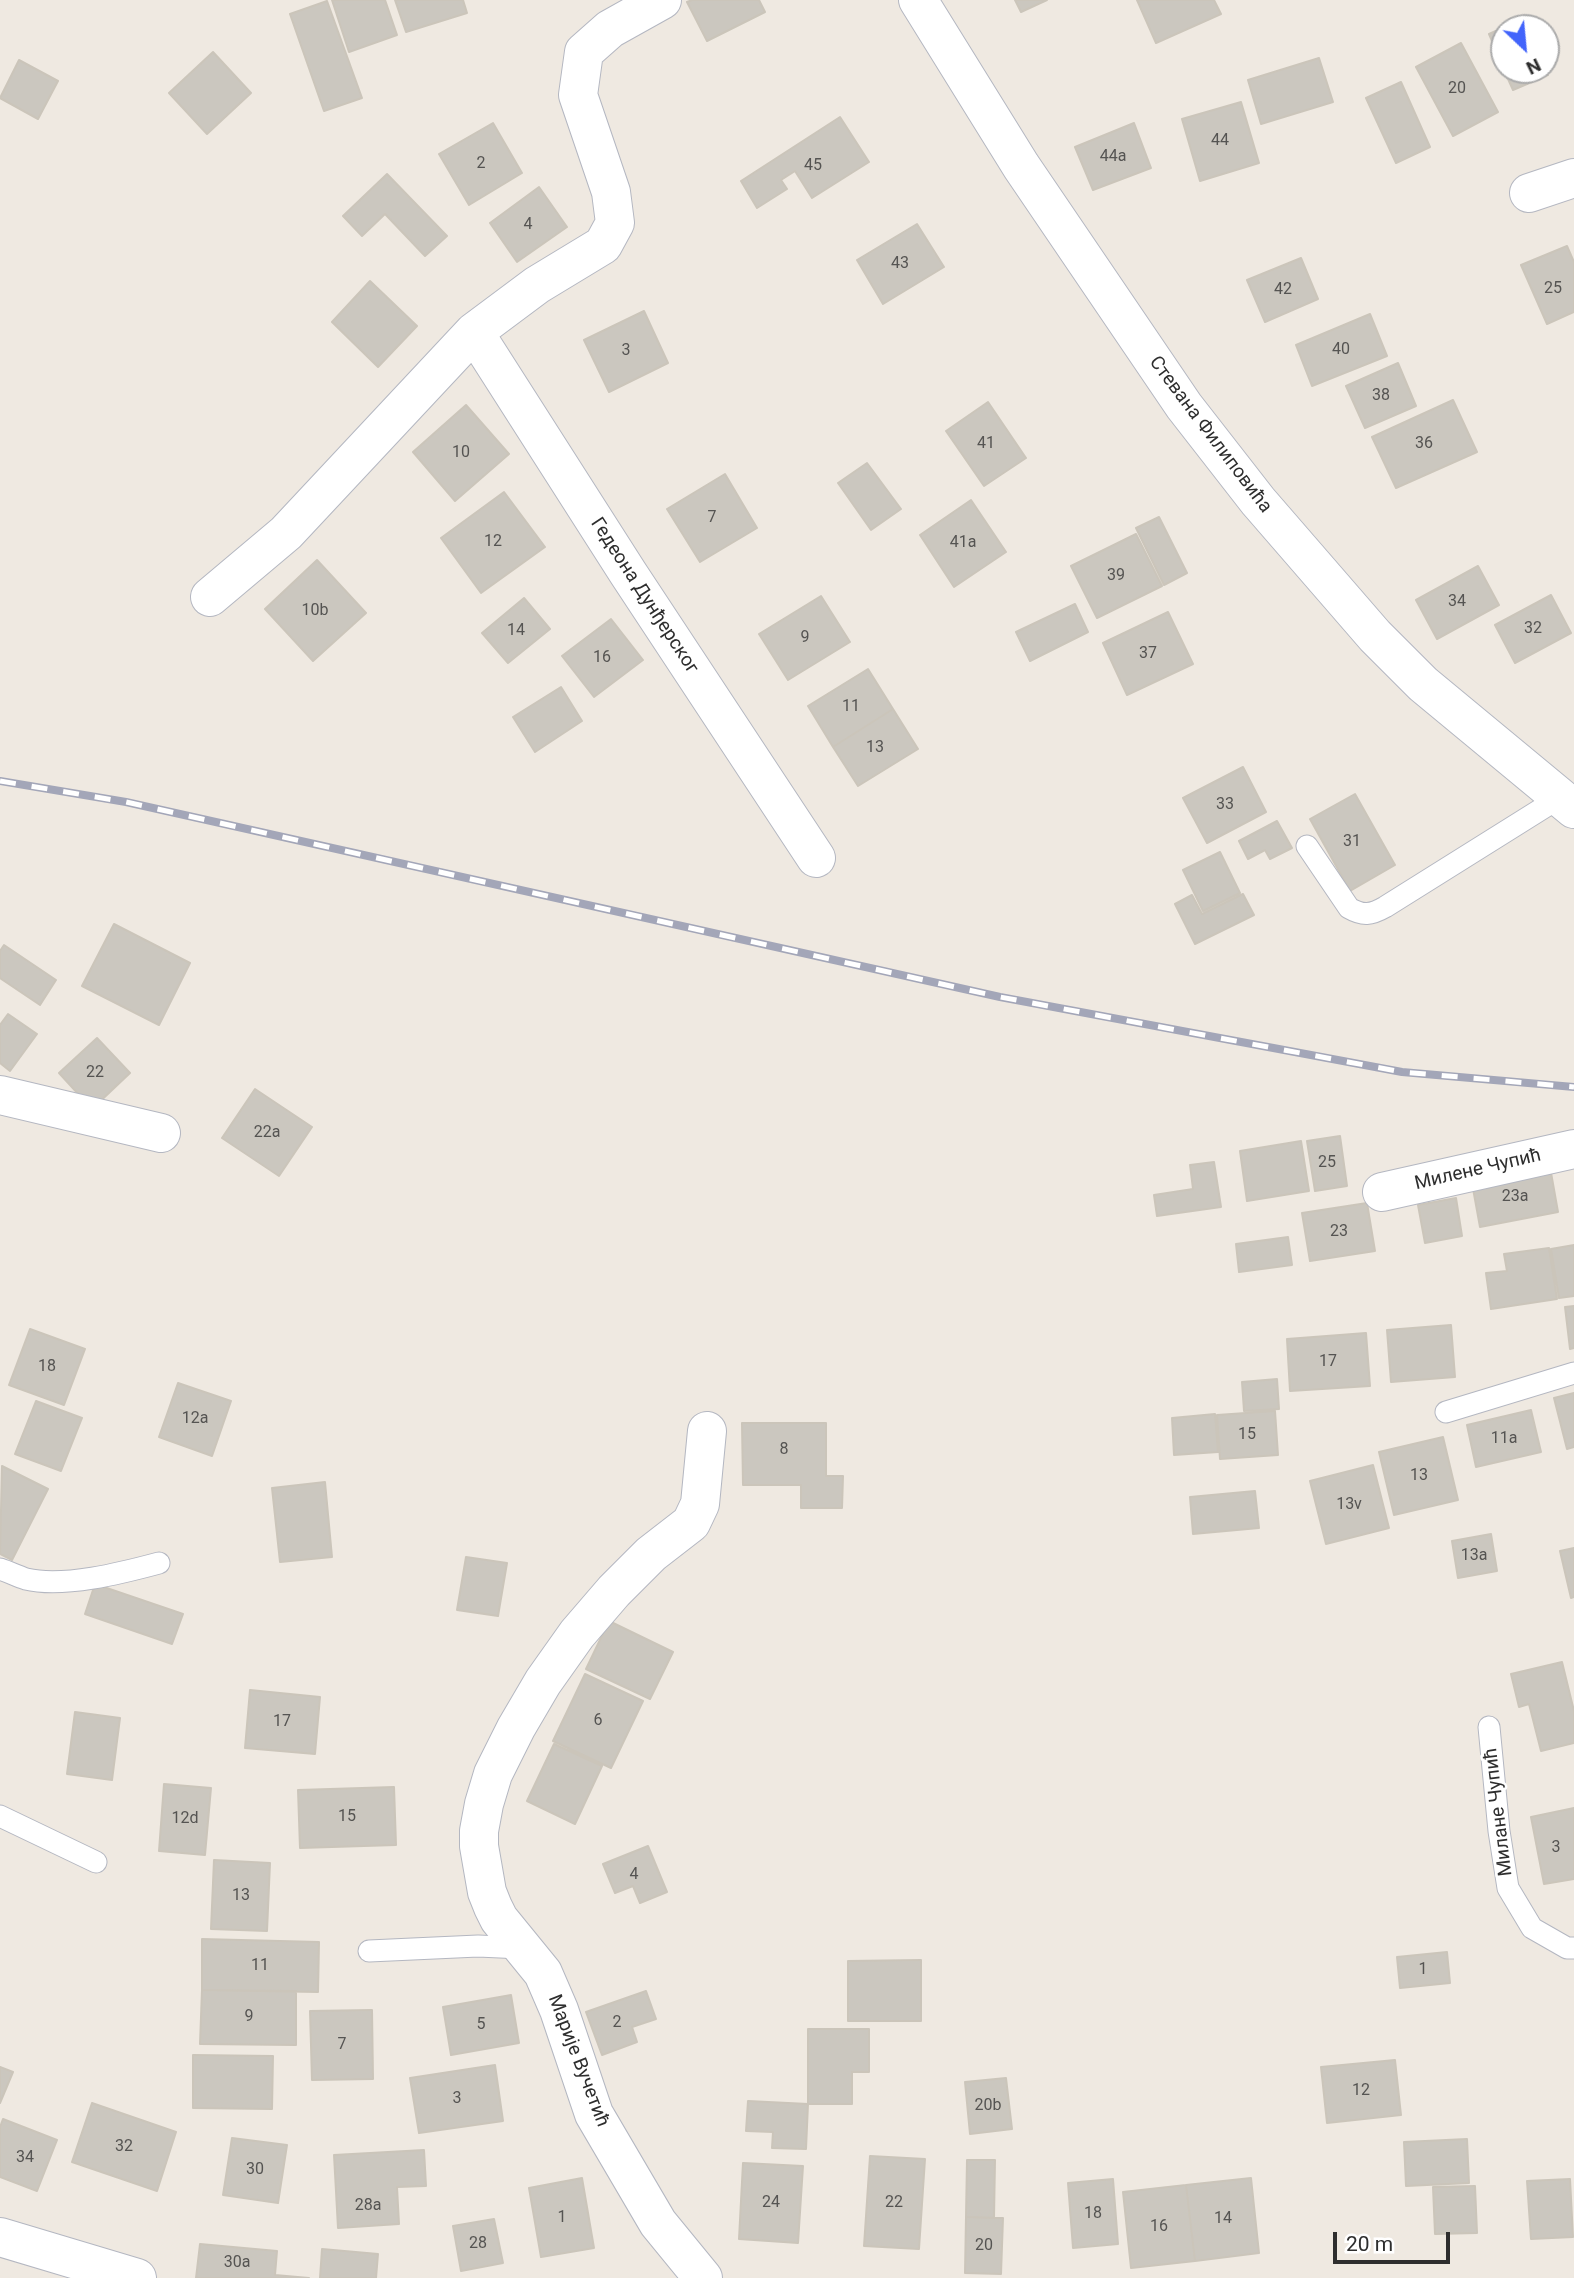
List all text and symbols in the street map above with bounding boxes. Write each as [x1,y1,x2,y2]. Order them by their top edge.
north arrow [1490,14,1560,84]
text: N [1522,53,1545,80]
house number: 20 [1448,79,1466,99]
house number: 44 [1211,131,1229,151]
house number: 44a [1100,147,1126,167]
house number: 2 [477,154,485,174]
house number: 45 [804,156,822,176]
house number: 4 [524,215,532,235]
house number: 43 [891,254,909,274]
house number: 25 [1544,279,1562,299]
house number: 42 [1274,280,1292,300]
house number: 40 [1332,340,1350,360]
house number: 3 [622,341,630,361]
street label: Стевана Филиповића [1144,352,1276,518]
house number: 38 [1372,386,1390,406]
house number: 41 [977,434,995,454]
house number: 36 [1415,434,1433,454]
house number: 10 [452,443,470,463]
house number: 7 [708,508,716,528]
street label: Гедеона Дунђерског [585,514,703,678]
house number: 12 [484,532,502,552]
house number: 41a [950,533,976,553]
house number: 39 [1107,566,1125,586]
house number: 34 [1448,592,1466,612]
house number: 10b [302,601,328,621]
house number: 32 [1524,619,1542,639]
house number: 14 [507,621,525,641]
house number: 9 [801,628,809,648]
house number: 37 [1139,644,1157,664]
house number: 16 [593,648,611,668]
house number: 11 [842,697,860,717]
house number: 13 [866,738,884,758]
house number: 33 [1216,795,1234,815]
house number: 31 [1343,832,1361,852]
house number: 22 [86,1063,104,1083]
house number: 22a [254,1123,280,1143]
street label: Милене Чупић [1413,1144,1543,1196]
house number: 25 [1318,1153,1336,1173]
house number: 23a [1502,1187,1528,1207]
house number: 23 [1330,1222,1348,1242]
house number: 17 [1319,1352,1337,1372]
house number: 18 [38,1357,56,1377]
house number: 12a [182,1409,208,1429]
house number: 15 [1238,1425,1256,1445]
house number: 11a [1491,1429,1517,1449]
house number: 8 [780,1440,788,1460]
house number: 13 [1410,1466,1428,1486]
house number: 13v [1336,1495,1362,1515]
house number: 13a [1461,1546,1487,1566]
house number: 6 [594,1711,602,1731]
house number: 17 [273,1712,291,1732]
street label: Милане Чупић [1480,1746,1518,1878]
house number: 15 [338,1807,356,1827]
house number: 12d [171,1809,199,1829]
house number: 3 [1552,1838,1560,1858]
house number: 4 [630,1865,638,1885]
house number: 13 [232,1886,250,1906]
house number: 11 [251,1956,269,1976]
house number: 1 [1419,1960,1427,1980]
street label: Марије Вучетић [542,1992,614,2130]
house number: 9 [245,2007,253,2027]
house number: 2 [613,2013,621,2033]
house number: 5 [477,2015,485,2035]
house number: 7 [338,2035,346,2055]
house number: 12 [1352,2081,1370,2101]
house number: 3 [453,2089,461,2109]
house number: 20b [975,2096,1001,2116]
house number: 32 [115,2137,133,2157]
house number: 34 [16,2148,34,2168]
house number: 30 [246,2160,264,2180]
house number: 24 [762,2193,780,2213]
house number: 22 [885,2193,903,2213]
house number: 28a [355,2196,381,2216]
house number: 18 [1084,2204,1102,2224]
house number: 1 [558,2208,566,2228]
house number: 14 [1214,2209,1232,2229]
house number: 16 [1150,2217,1168,2237]
scale bar [1336,2218,1453,2262]
text: 20 m [1346,2232,1393,2256]
house number: 28 [469,2234,487,2254]
house number: 20 [975,2236,993,2256]
house number: 30a [224,2253,250,2273]

